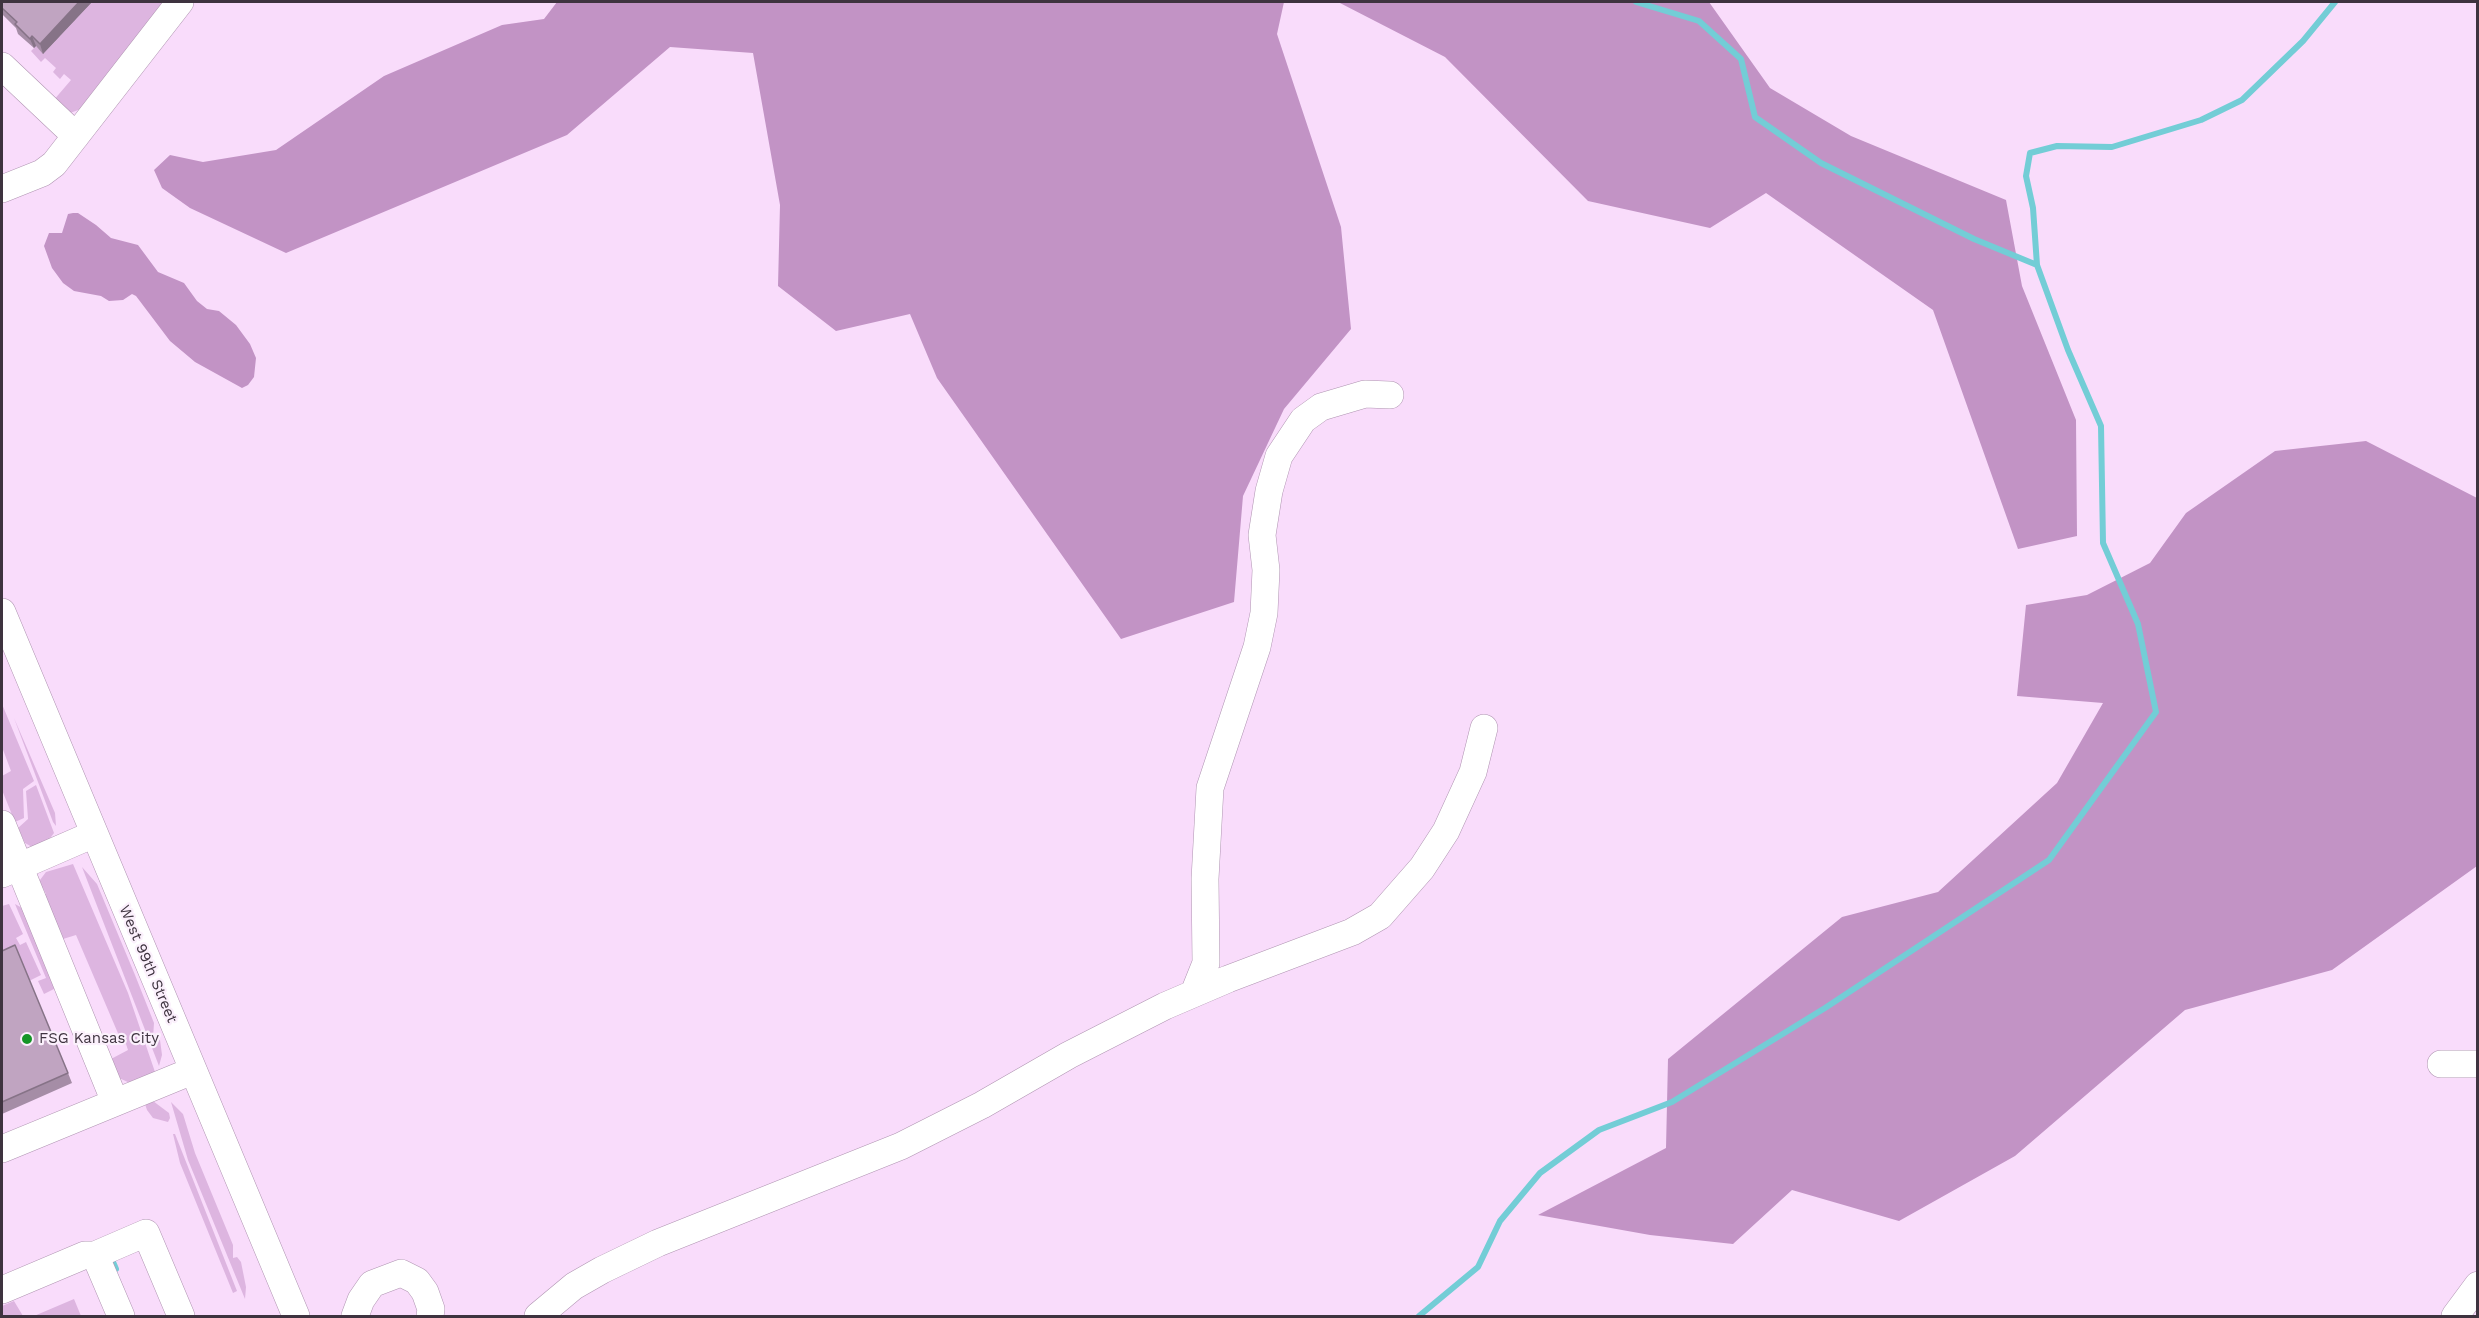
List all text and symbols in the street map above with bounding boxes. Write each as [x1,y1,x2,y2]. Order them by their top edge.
street label: West 99th Street [115,902,181,1026]
place label: FSG Kansas City [39,1030,159,1048]
marker: FSG Kansas City [20,1032,34,1046]

